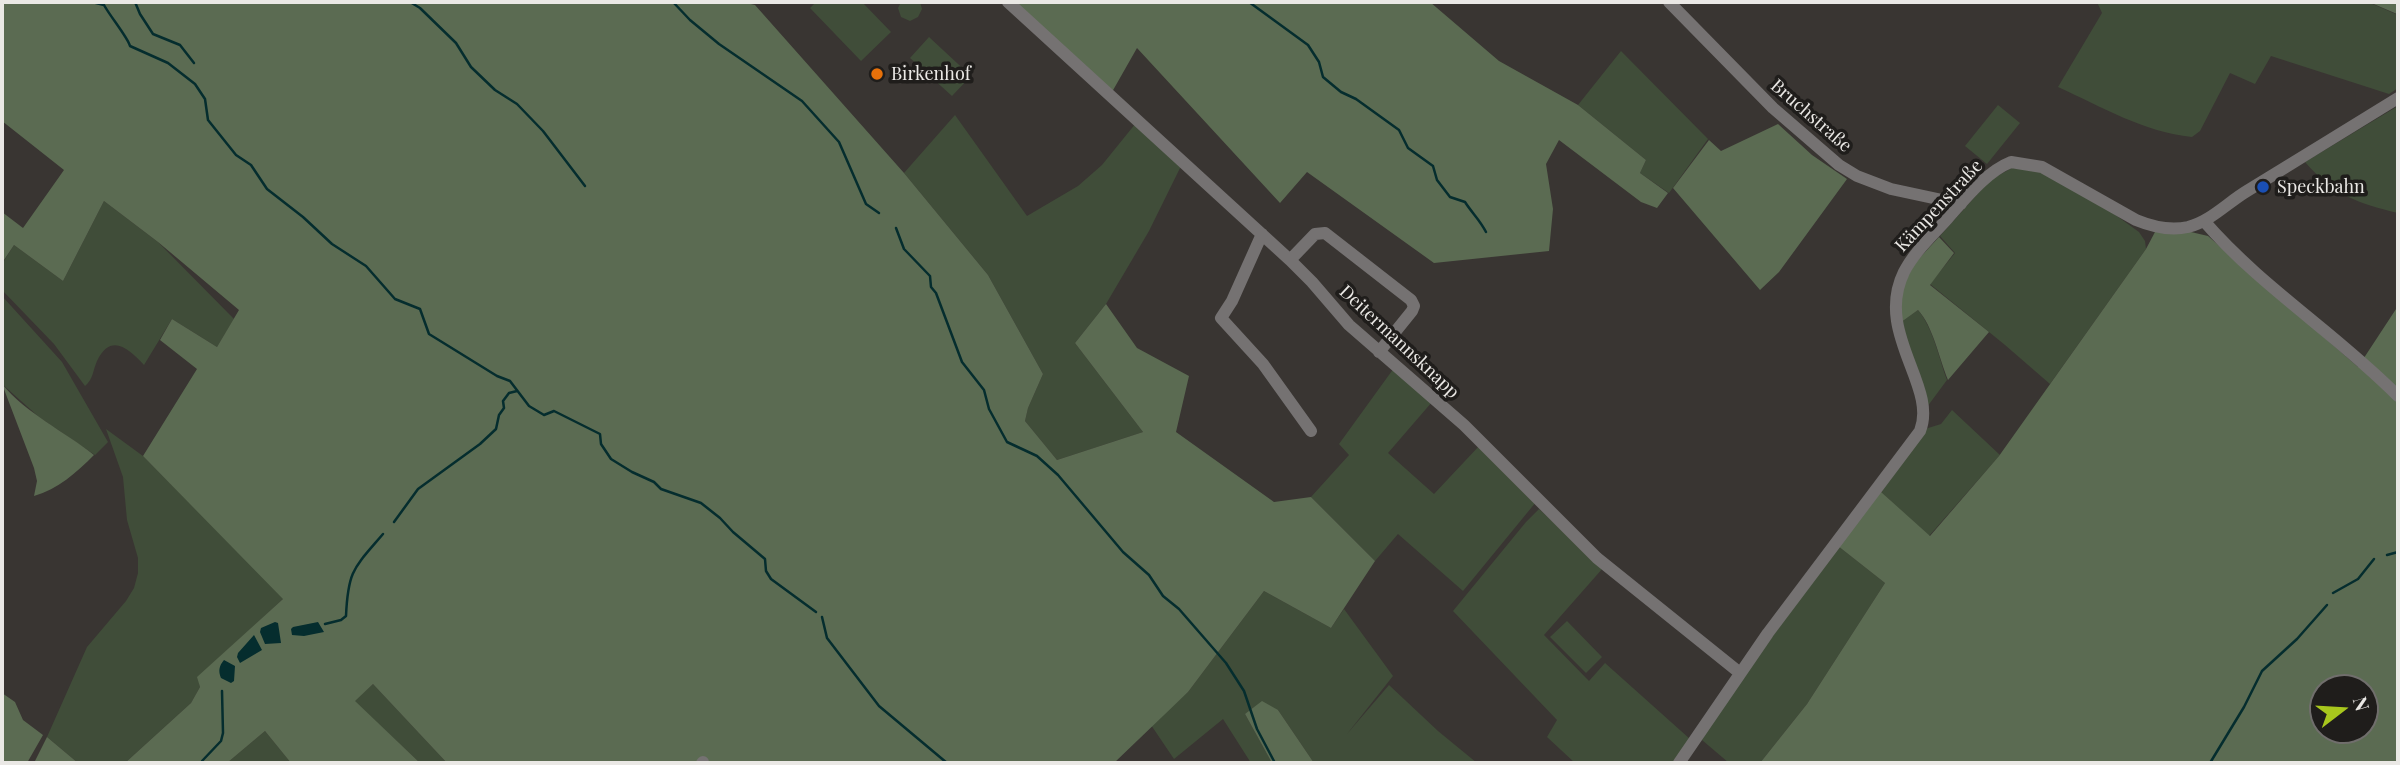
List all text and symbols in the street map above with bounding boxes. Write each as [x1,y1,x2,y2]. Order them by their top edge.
place label: Birkenhof [891,63,971,85]
marker: Birkenhof [869,66,885,82]
street label: Bruchstraße [1766,75,1856,157]
street label: Kämpenstraße [1891,155,1987,257]
place label: Speckbahn [2277,176,2365,198]
marker: Speckbahn [2255,179,2271,195]
street label: Deitermannsknapp [1335,281,1463,403]
north arrow [2309,674,2379,744]
text: N [2348,693,2377,714]

